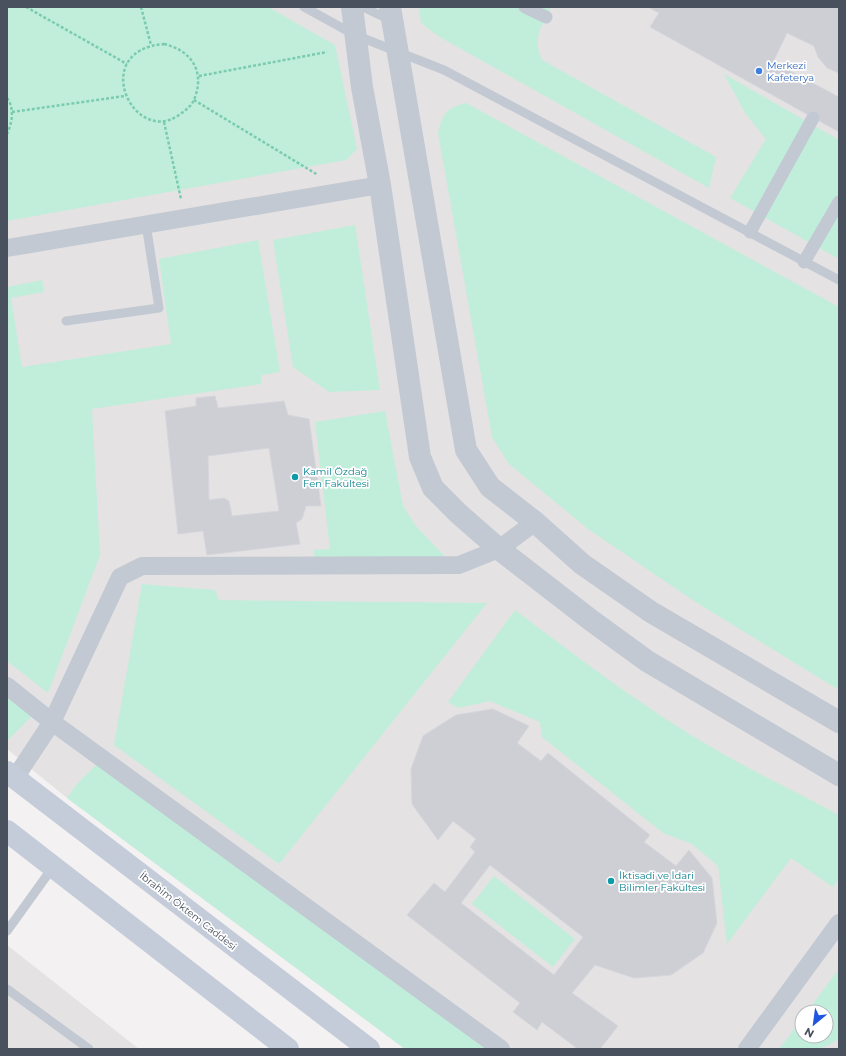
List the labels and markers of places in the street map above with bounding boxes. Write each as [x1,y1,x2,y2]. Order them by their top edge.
place label: Merkezi Kafeterya [767,59,814,84]
marker: Merkezi Kafeterya [754,66,764,76]
place label: Kamil Özdağ Fen Fakültesi [303,465,369,490]
marker: Kamil Özdağ Fen Fakültesi [290,472,300,482]
place label: İktisadi ve İdari Bilimler Fakültesi [619,869,705,894]
marker: İktisadi ve İdari Bilimler Fakültesi [606,876,616,886]

